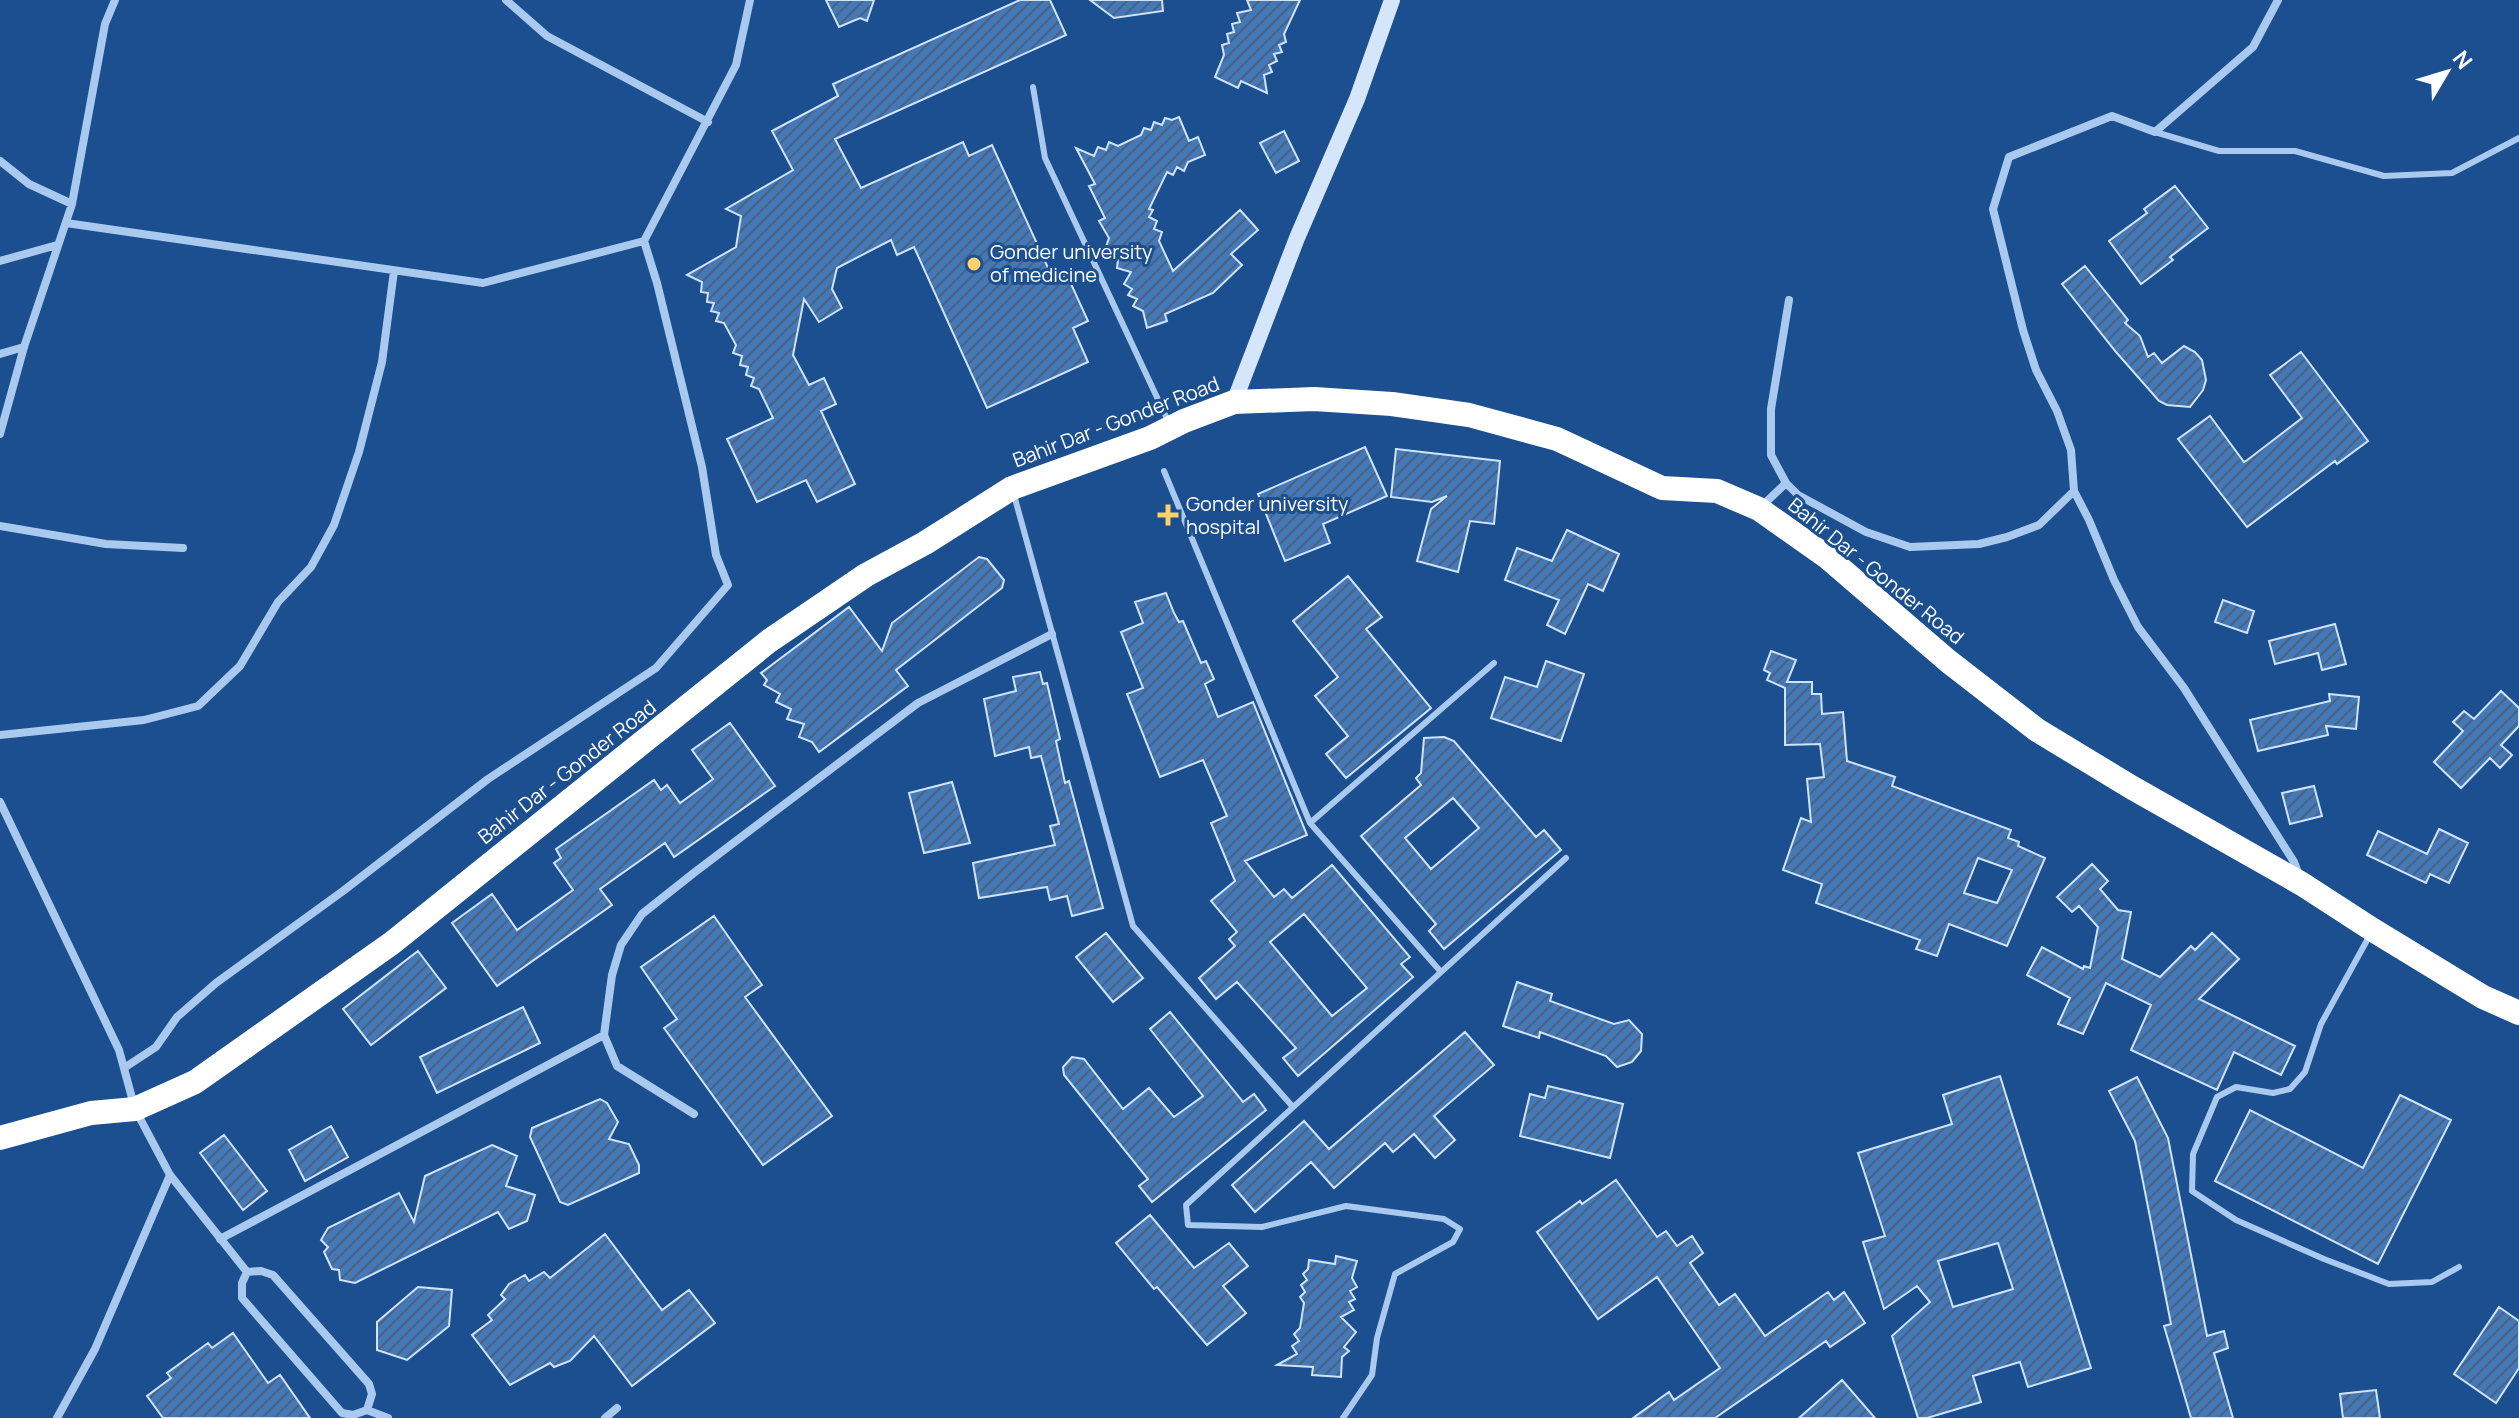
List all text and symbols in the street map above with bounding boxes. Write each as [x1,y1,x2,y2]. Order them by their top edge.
north arrow [2407,32,2487,112]
text: N [2446,44,2479,75]
place label: Gonder university of medicine [990,238,1153,288]
marker: Gonder university of medicine [965,255,983,273]
street label: Bahir Dar - Gonder Road [1009,370,1223,473]
place label: Gonder university hospital [1186,490,1349,540]
street label: Bahir Dar - Gonder Road [1783,491,1970,650]
marker: Gonder university hospital [1157,504,1179,526]
street label: Bahir Dar - Gonder Road [472,693,661,850]

